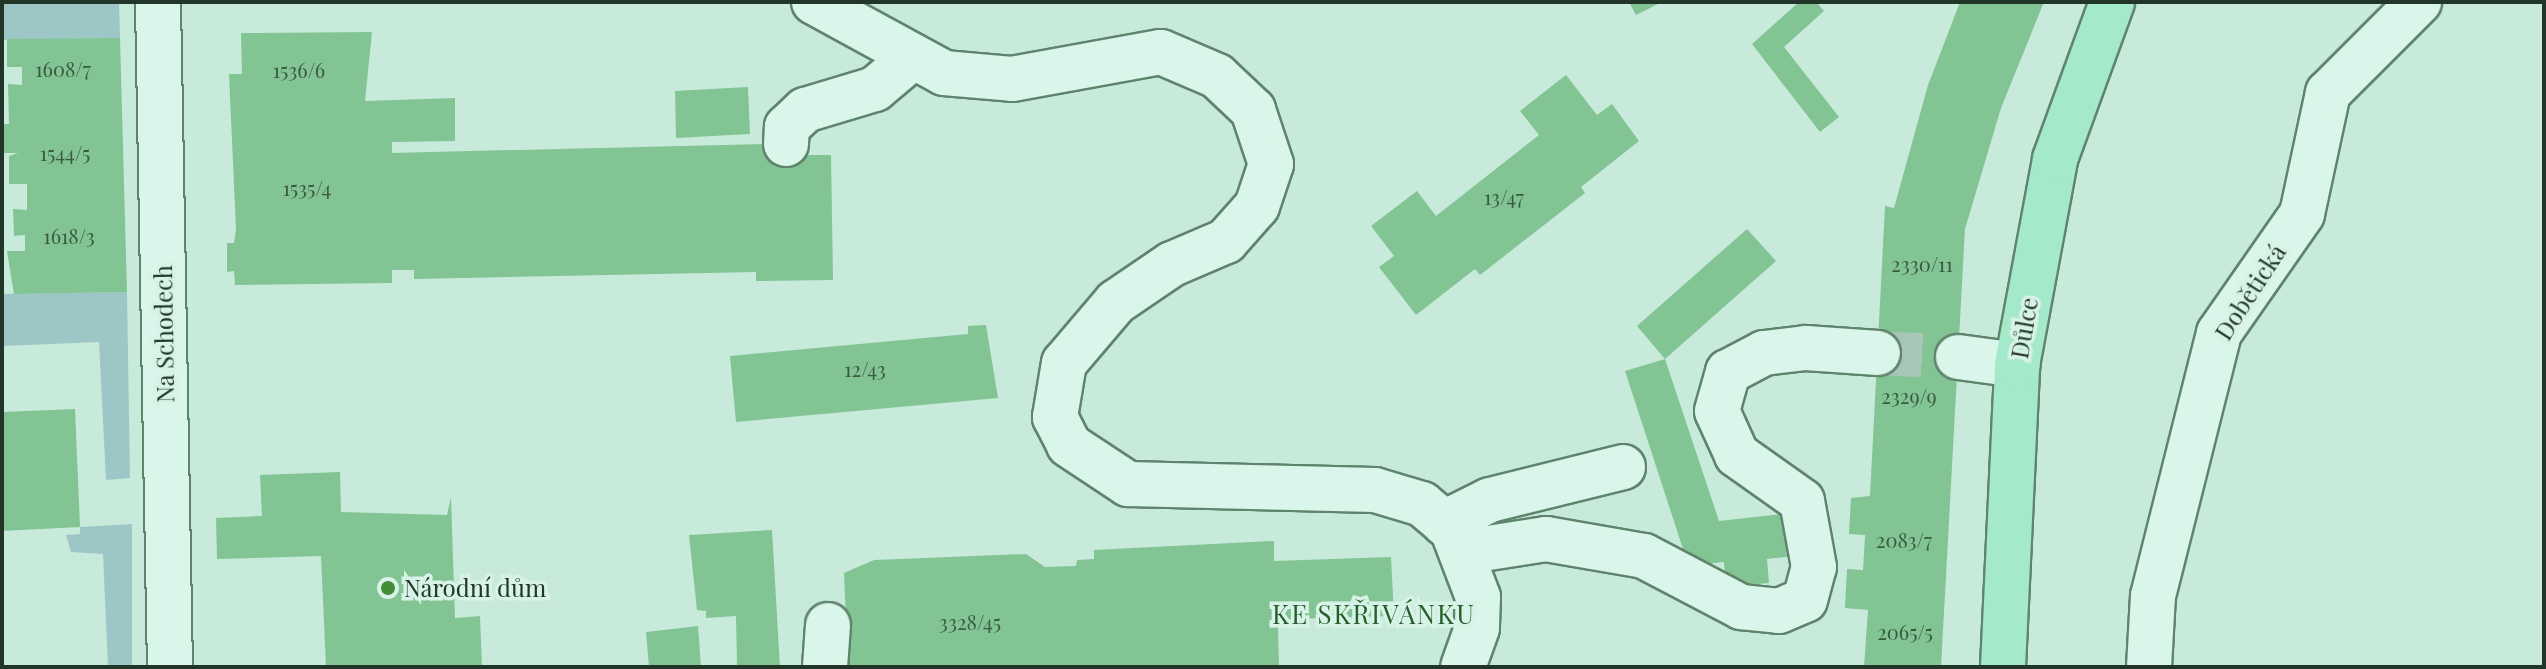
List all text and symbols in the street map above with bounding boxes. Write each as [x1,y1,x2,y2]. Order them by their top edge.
house number: 1608/7 [35,56,91,80]
house number: 1536/6 [273,57,325,81]
house number: 1544/5 [40,140,90,164]
house number: 1535/4 [283,175,331,199]
house number: 13/47 [1484,184,1524,208]
house number: 1618/3 [43,223,95,247]
street label: Dobětická [2208,239,2292,345]
house number: 2330/11 [1891,251,1953,275]
street label: Na Schodech [148,265,180,403]
street label: Důlce [2004,295,2044,361]
house number: 12/43 [844,356,886,380]
house number: 2329/9 [1881,383,1937,407]
house number: 2083/7 [1876,527,1932,551]
place label: Národní dům [404,574,546,602]
marker: Národní dům [379,579,397,597]
district label: KE SKŘIVÁNKU [1272,598,1476,630]
house number: 3328/45 [939,609,1001,633]
house number: 2065/5 [1877,619,1933,643]

